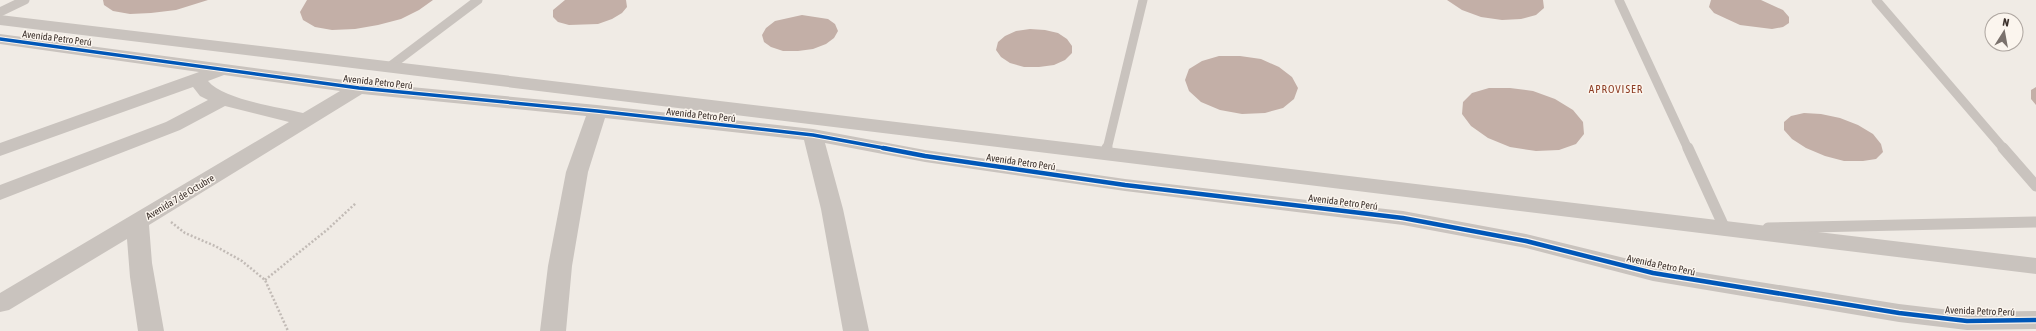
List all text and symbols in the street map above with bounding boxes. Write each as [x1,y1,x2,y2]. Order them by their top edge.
north arrow [1984,12,2024,52]
text: N [2002,16,2010,29]
street label: Avenida Petro Perú [22,28,92,48]
street label: Avenida Petro Perú [343,73,413,91]
district label: APROVISER [1589,83,1643,95]
street label: Avenida Petro Perú [666,106,736,124]
street label: Avenida Petro Perú [986,152,1056,172]
street label: Avenida 7 de Octubre [144,172,216,222]
street label: Avenida Petro Perú [1308,192,1378,212]
street label: Avenida Petro Perú [1626,252,1696,278]
street label: Avenida Petro Perú [1945,304,2015,318]

